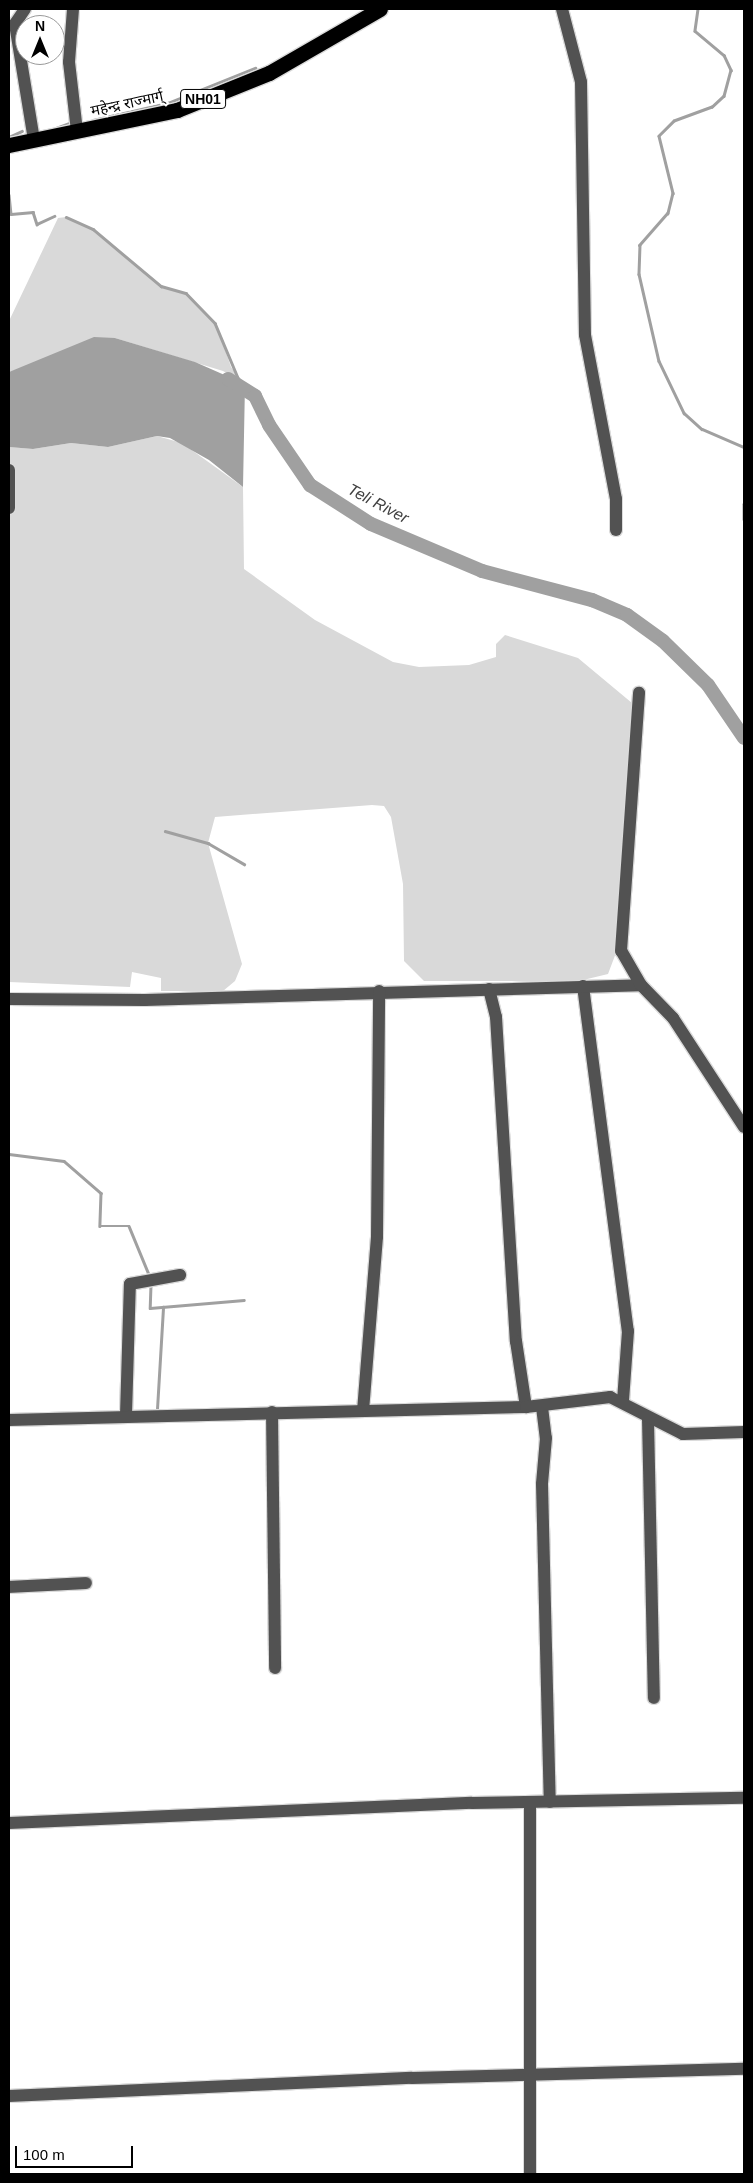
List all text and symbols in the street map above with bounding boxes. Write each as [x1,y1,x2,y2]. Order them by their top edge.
north arrow [15,15,65,65]
text: N [35,18,45,34]
street label: महेन्द्र राज्मार्ग् [89,87,165,119]
road number: NH01 [179,88,227,110]
water label: Teli River [344,480,412,528]
scale bar [18,2136,135,2168]
text: 100 m [23,2146,65,2163]

